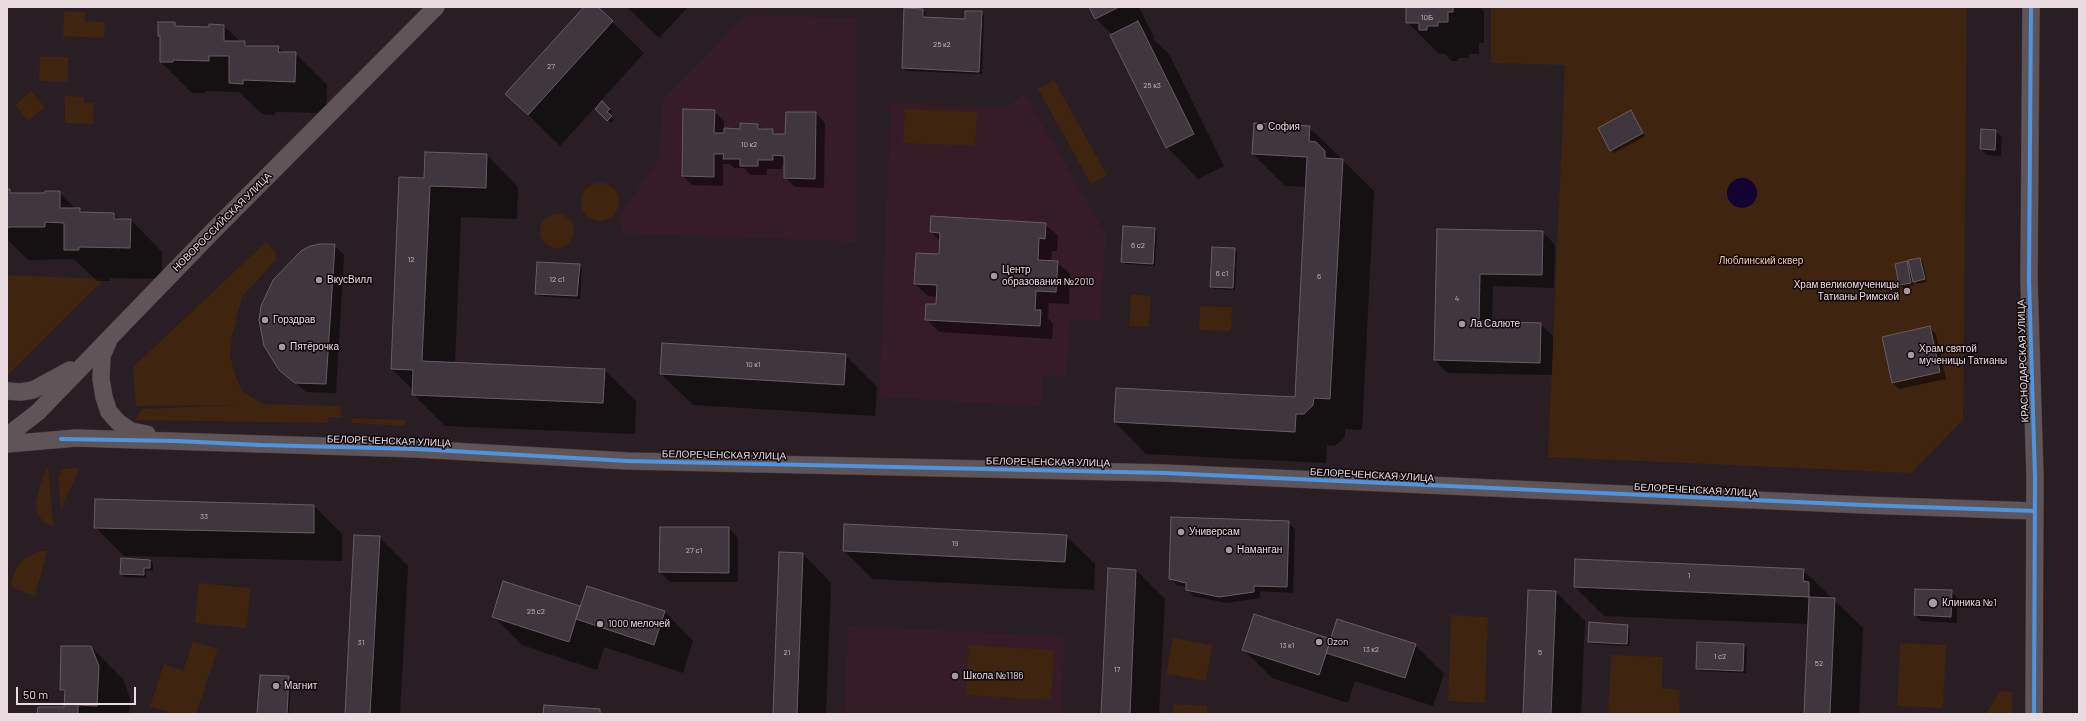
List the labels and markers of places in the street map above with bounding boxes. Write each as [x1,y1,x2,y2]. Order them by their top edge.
place label: София [1268,121,1300,133]
marker: София [1255,122,1265,132]
place label: Центр образования №2010 [1002,264,1094,288]
marker: Центр образования №2010 [989,271,999,281]
place label: ВкусВилл [327,274,372,286]
marker: ВкусВилл [314,275,324,285]
place label: Храм великомученицы Татианы Римской [1794,279,1899,302]
marker: Храм великомученицы Татианы Римской [1902,286,1912,296]
place label: Горздрав [273,314,315,326]
marker: Горздрав [260,315,270,325]
place label: Ла Салюте [1470,318,1520,330]
marker: Ла Салюте [1457,319,1467,329]
place label: Пятёрочка [290,341,339,353]
marker: Пятёрочка [277,342,287,352]
place label: Храм святой мученицы Татианы [1919,343,2007,366]
marker: Храм святой мученицы Татианы [1906,350,1916,360]
place label: Универсам [1189,526,1240,538]
marker: Универсам [1176,527,1186,537]
place label: Наманган [1237,544,1282,556]
marker: Наманган [1224,545,1234,555]
marker: Клиника №1 [1927,597,1939,609]
place label: Клиника №1 [1942,597,1997,609]
place label: 1000 мелочей [608,618,670,630]
marker: 1000 мелочей [595,619,605,629]
place label: Ozon [1327,636,1349,648]
marker: Ozon [1314,637,1324,647]
place label: Школа №1186 [963,670,1024,682]
marker: Школа №1186 [950,671,960,681]
place label: Магнит [284,680,317,692]
marker: Магнит [271,681,281,691]

